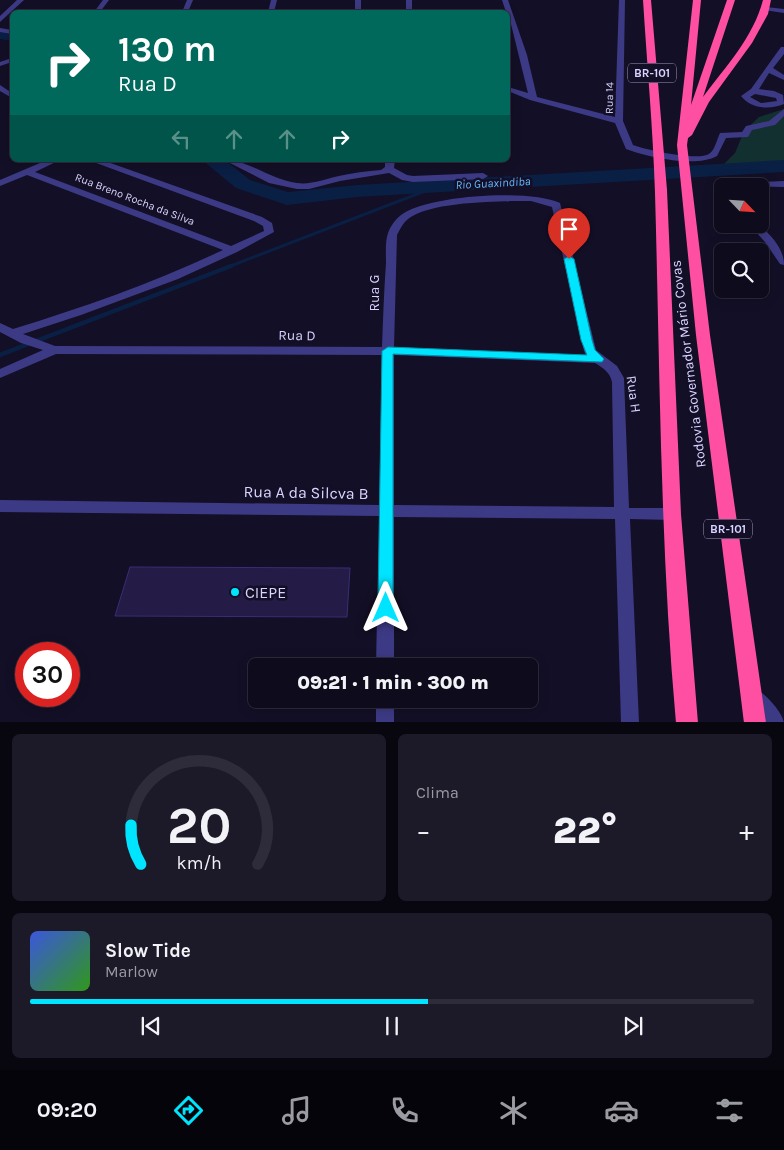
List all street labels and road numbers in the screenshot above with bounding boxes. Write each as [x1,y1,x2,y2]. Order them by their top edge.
road number: BR-101 [628,64,676,82]
street label: Rua 14 [603,82,616,114]
street label: Rua Breno Rocha da Silva [73,171,197,228]
street label: Rodovia Governador Mário Covas [667,259,710,469]
street label: Rua G [366,274,383,312]
street label: Rua D [278,327,316,344]
street label: Rua H [622,374,645,414]
street label: Rua A da Silcva B [243,482,369,503]
road number: BR-101 [704,520,752,538]

